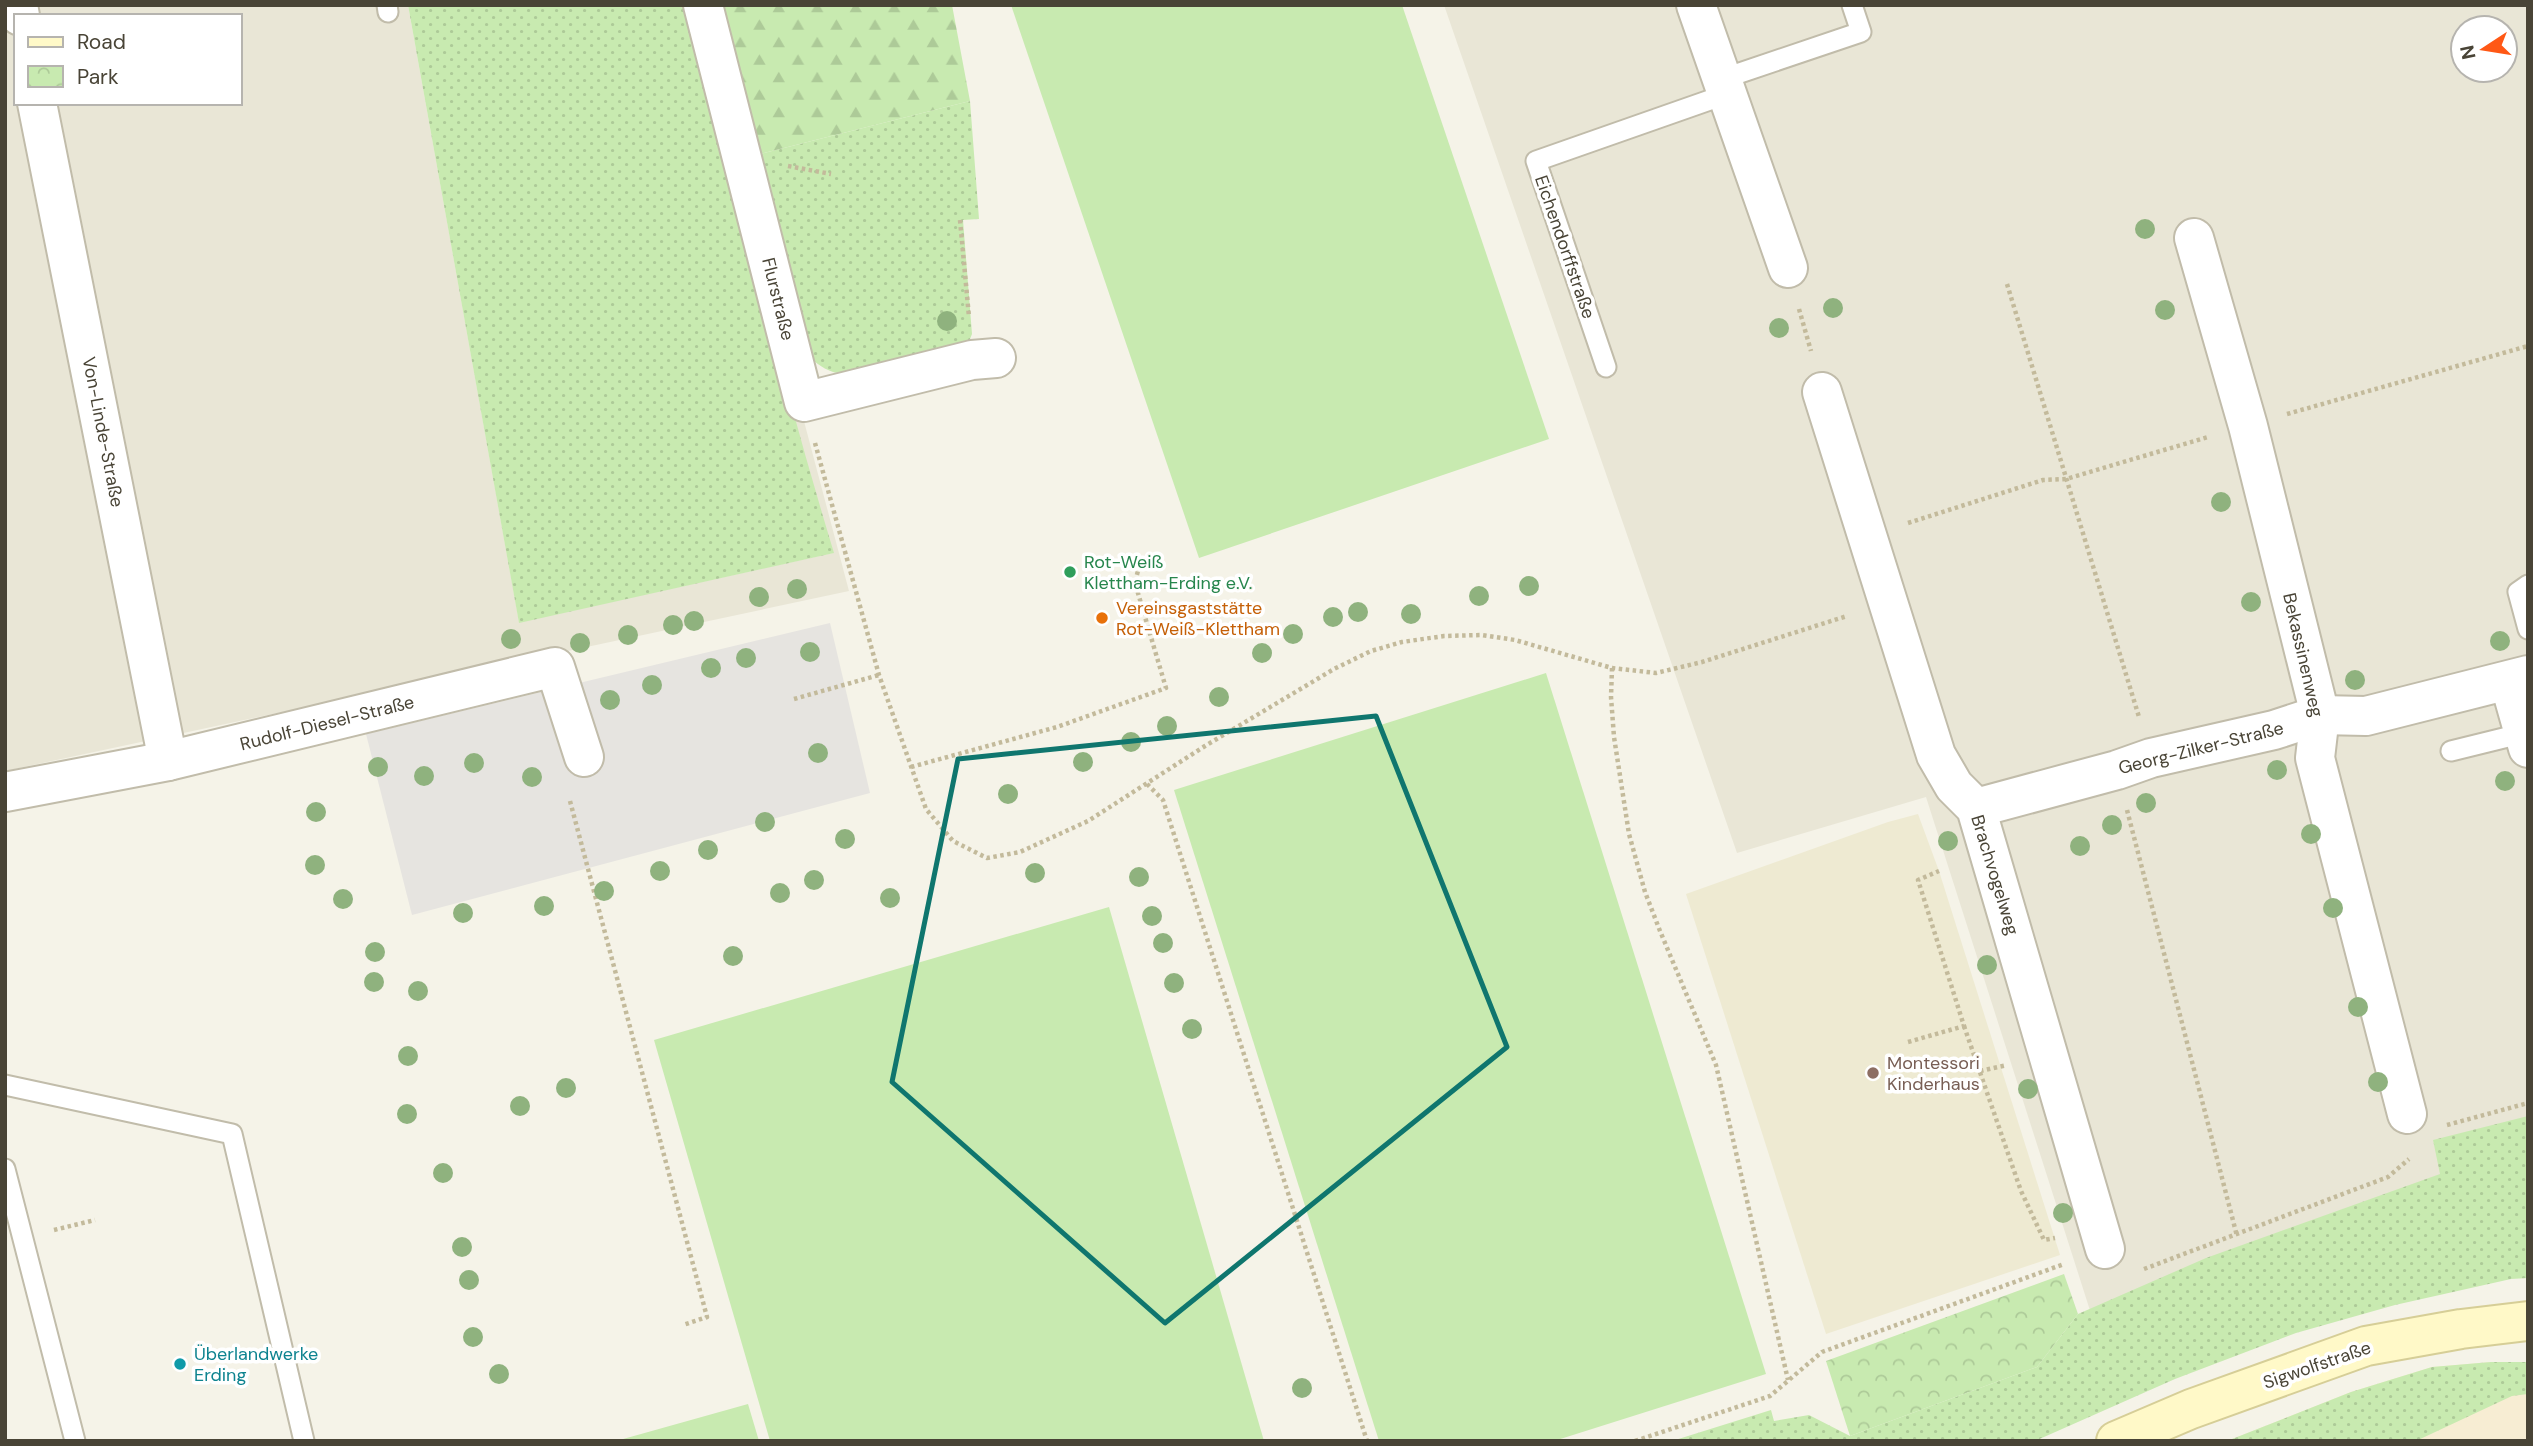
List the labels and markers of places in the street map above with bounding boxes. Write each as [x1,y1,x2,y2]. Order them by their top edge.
place label: Rot-Weiß Klettham-Erding e.V. [1084,550,1252,595]
marker: Rot-Weiß Klettham-Erding e.V. [1062,564,1078,580]
place label: Vereinsgaststätte Rot-Weiß-Klettham [1116,596,1280,641]
marker: Vereinsgaststätte Rot-Weiß-Klettham [1094,610,1110,626]
place label: Montessori Kinderhaus [1887,1051,1980,1096]
marker: Montessori Kinderhaus [1865,1065,1881,1081]
place label: Überlandwerke Erding [194,1342,318,1387]
marker: Überlandwerke Erding [172,1356,188,1372]

